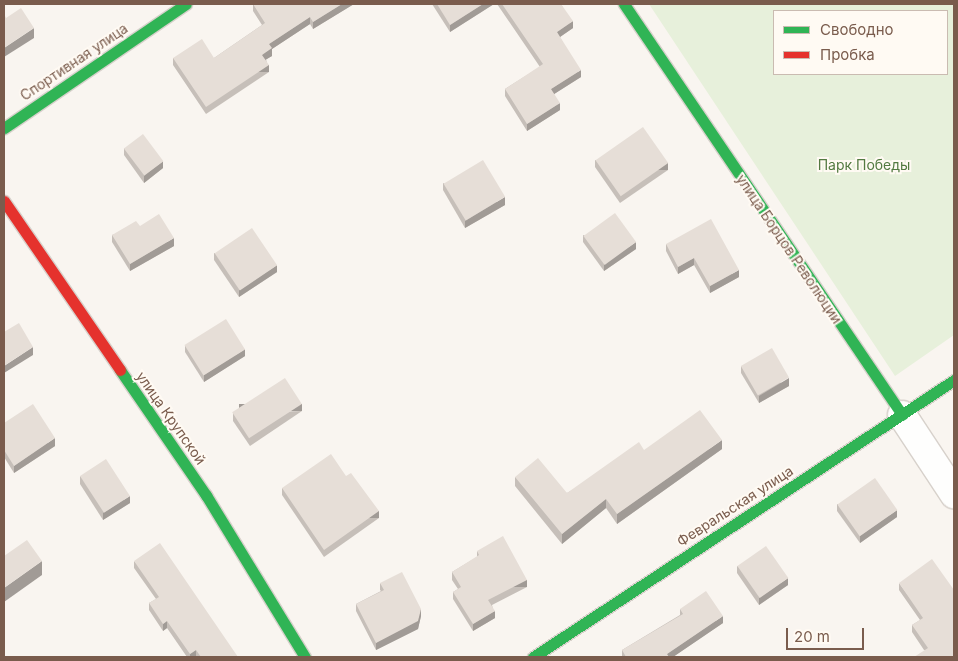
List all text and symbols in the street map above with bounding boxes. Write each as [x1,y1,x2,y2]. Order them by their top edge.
legend [773,10,948,75]
street label: Спортивная улица [17,20,131,104]
text: Свободно [820,20,894,39]
text: Пробка [820,45,875,64]
park label: Парк Победы [818,157,910,173]
street label: улица Борцов Революции [733,171,845,327]
street label: улица Крупской [133,368,209,468]
street label: Февральская улица [674,462,796,550]
scale bar [788,618,866,650]
text: 20 m [794,627,830,646]

